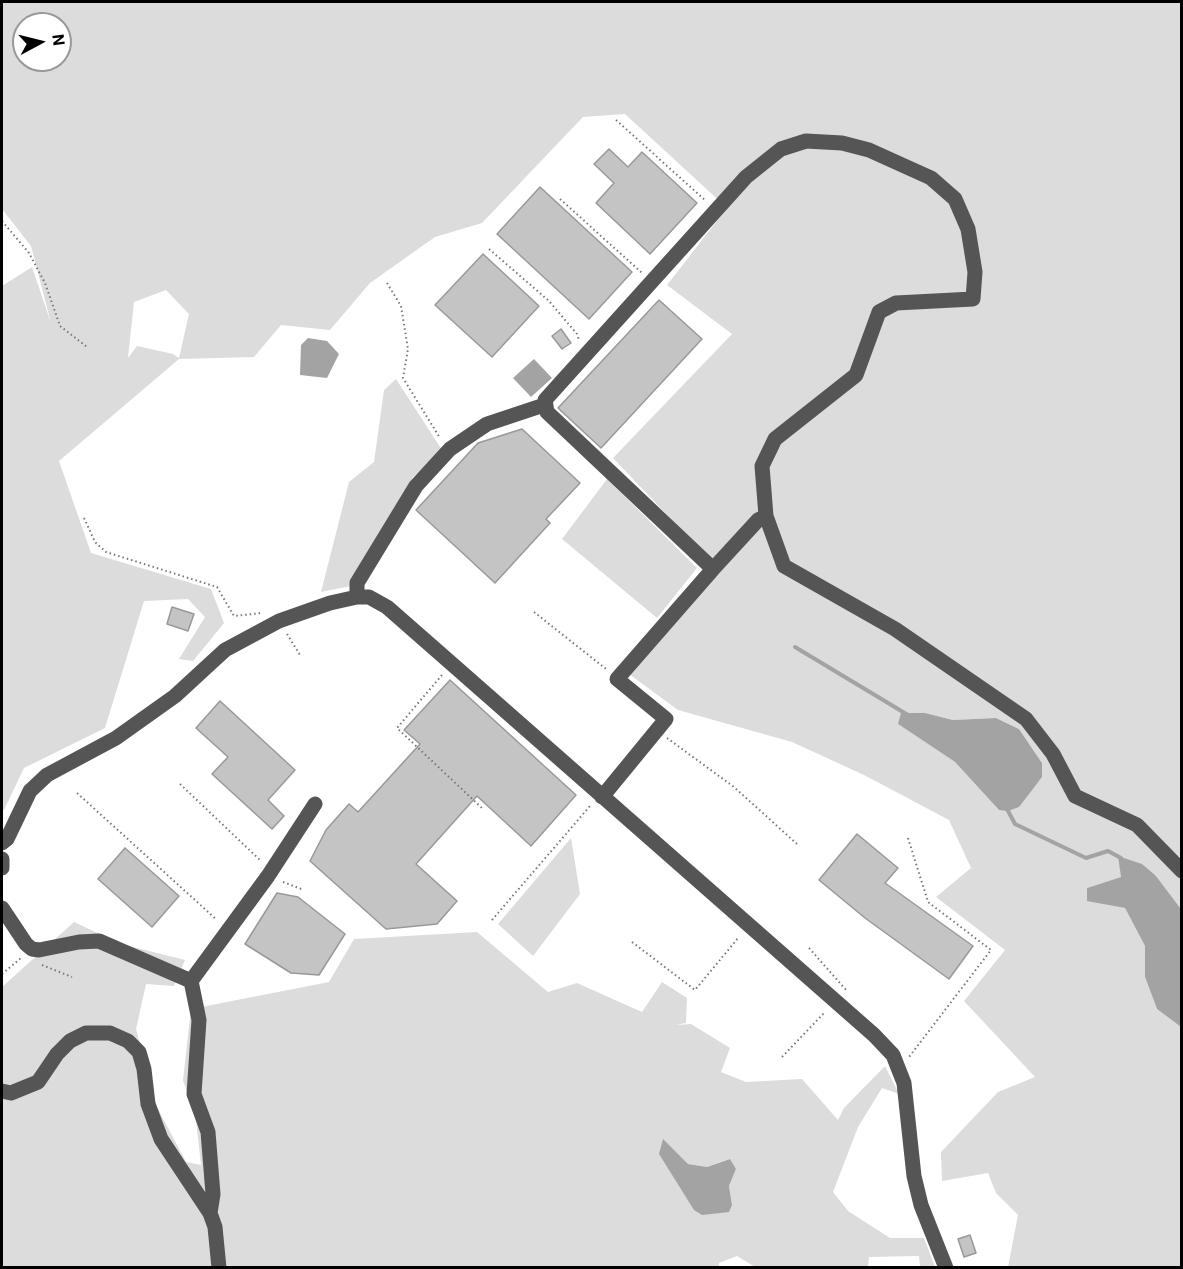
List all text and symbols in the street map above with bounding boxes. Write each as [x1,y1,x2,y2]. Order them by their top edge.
north arrow [12,12,72,72]
text: N [48,33,68,47]

